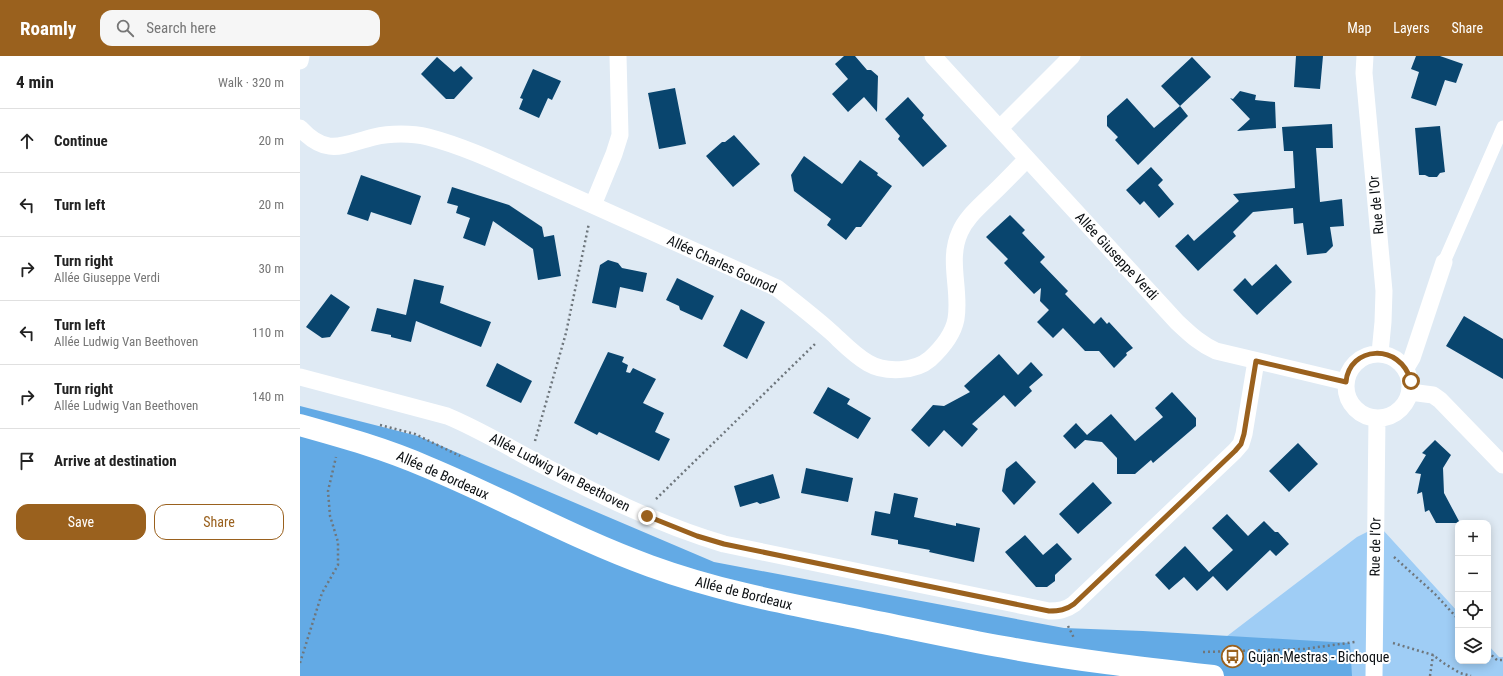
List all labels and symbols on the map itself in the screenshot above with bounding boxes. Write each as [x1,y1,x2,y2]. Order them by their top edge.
street label: Rue de l'Or [1365,175,1387,235]
street label: Allée Giuseppe Verdi [1072,209,1162,303]
street label: Allée Charles Gounod [665,232,779,296]
route start [1402,372,1420,390]
street label: Allée Ludwig Van Beethoven [487,430,633,514]
street label: Allée de Bordeaux [394,447,492,503]
route end [638,507,656,525]
street label: Rue de l'Or [1366,517,1384,577]
street label: Allée de Bordeaux [694,573,794,613]
bus stop icon: Gujan-Mestras - Bichoque [1220,644,1246,670]
place label: Gujan-Mestras - Bichoque [1248,649,1390,665]

